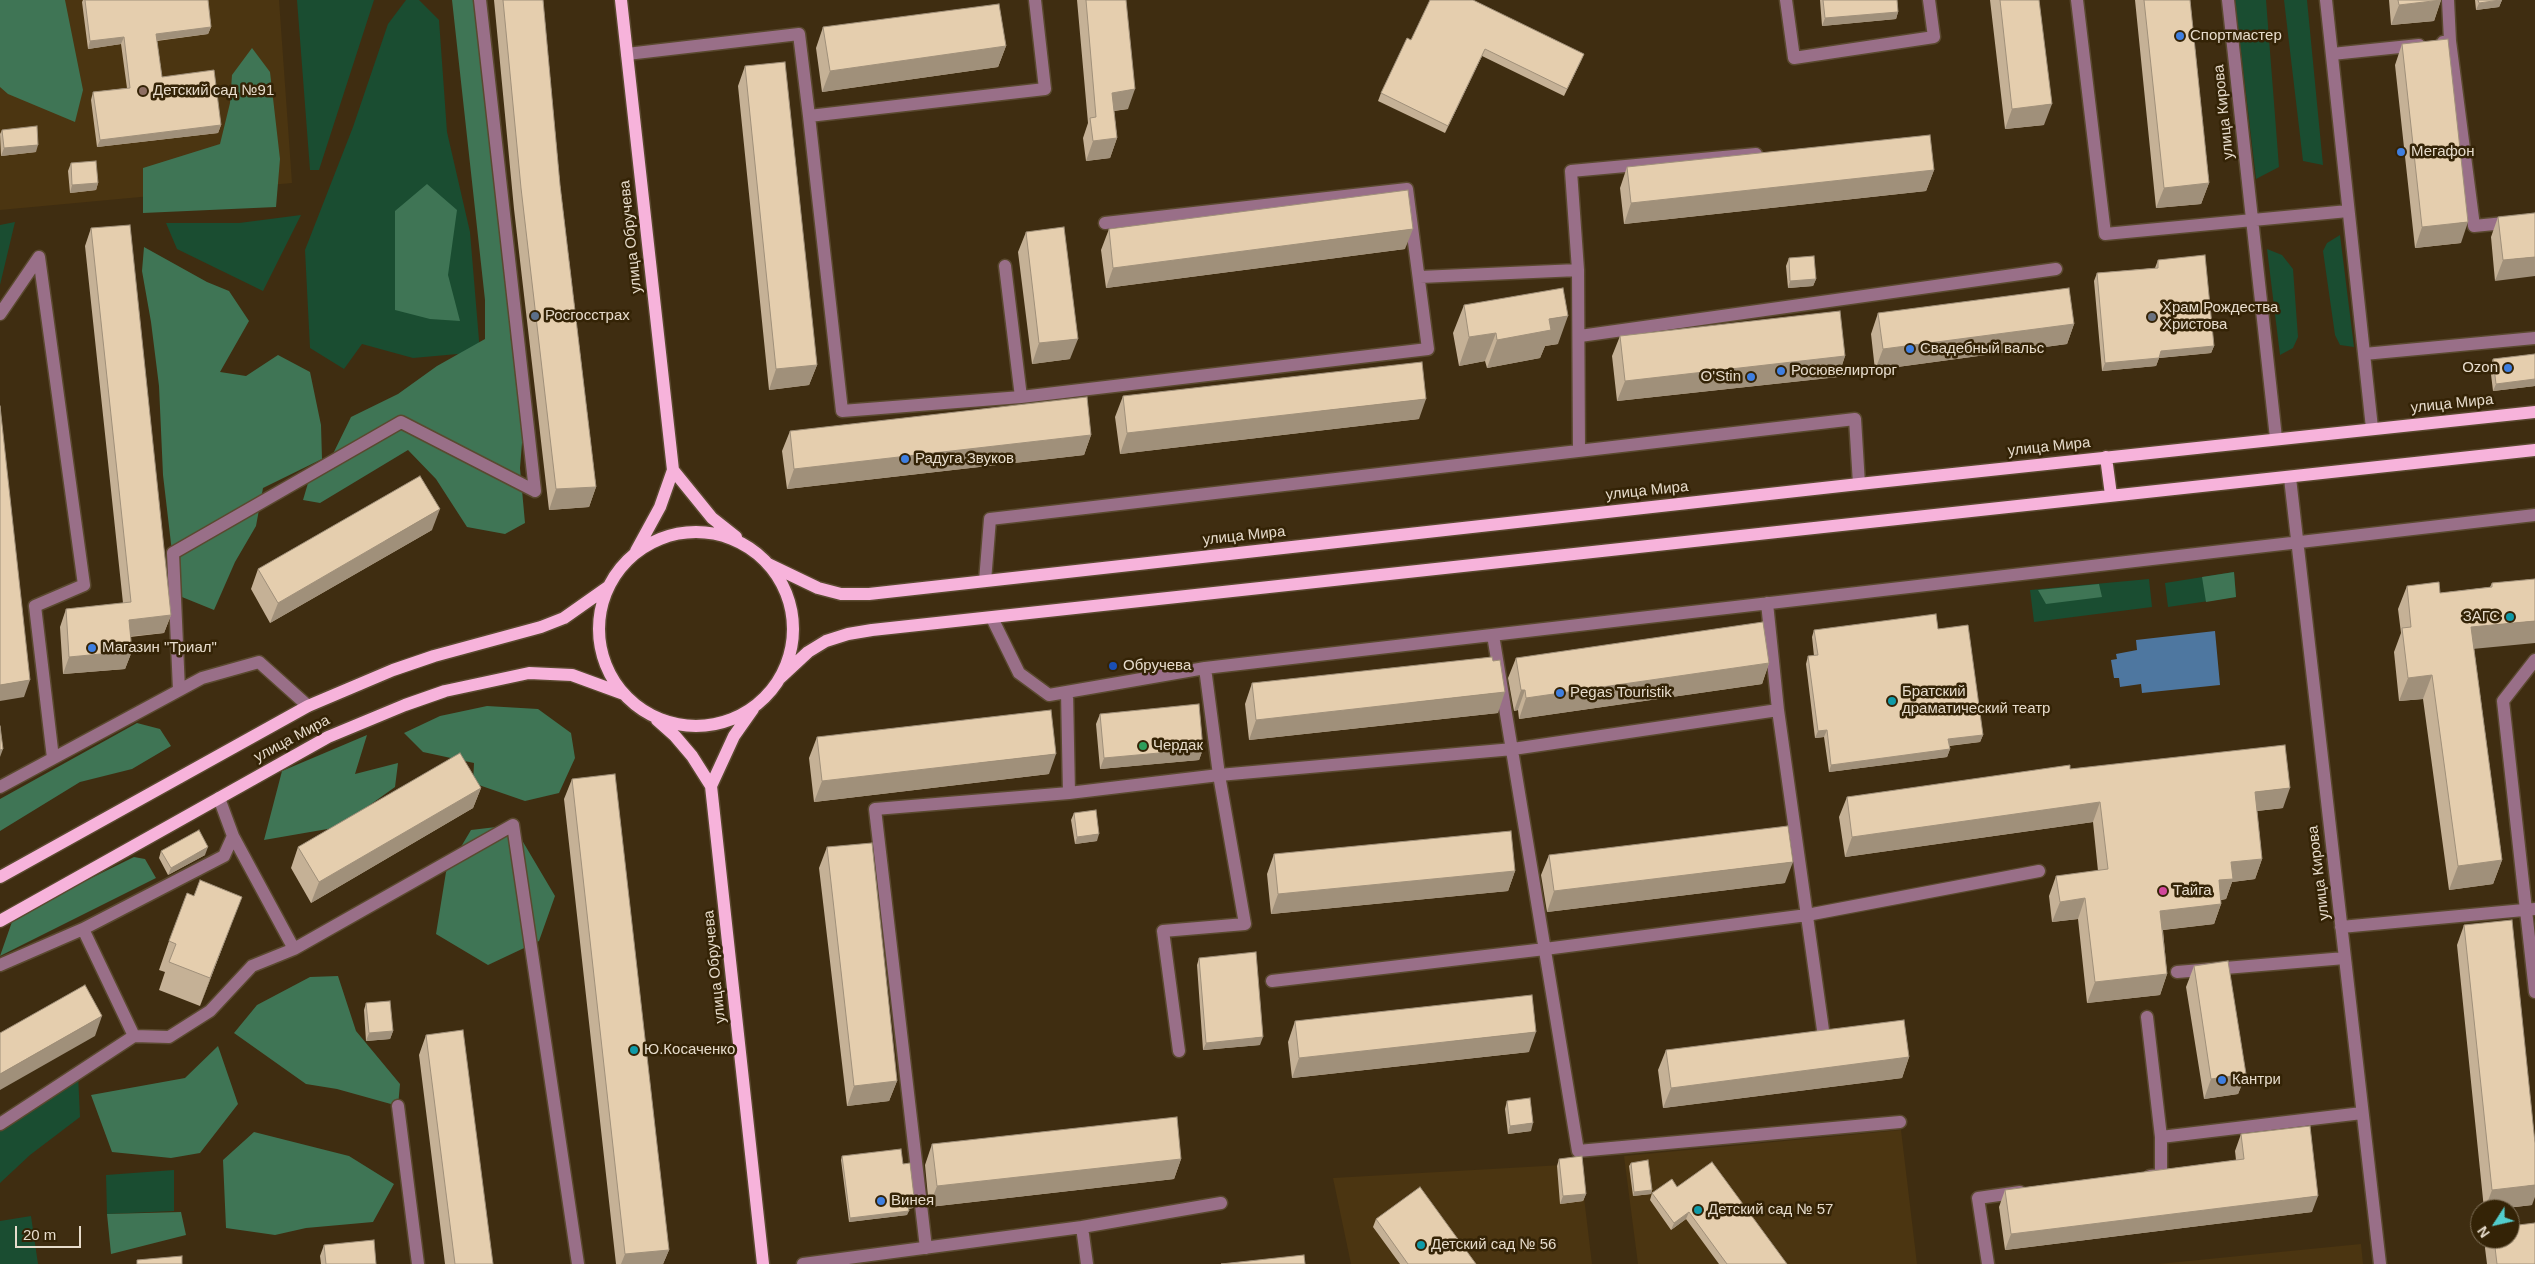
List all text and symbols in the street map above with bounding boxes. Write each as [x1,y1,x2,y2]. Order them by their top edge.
place label: Спортмастер [2190,27,2282,45]
marker: Спортмастер [2174,30,2186,42]
street label: улица Кирова [2210,64,2238,160]
place label: Детский сад №91 [153,82,274,100]
marker: Детский сад №91 [137,85,149,97]
place label: Мегафон [2411,143,2474,161]
marker: Мегафон [2395,146,2407,158]
street label: улица Обручева [616,180,646,294]
place label: Храм Рождества Христова [2162,299,2278,334]
place label: Росгосстрах [545,307,630,325]
marker: Росгосстрах [529,310,541,322]
marker: Храм Рождества Христова [2146,311,2158,323]
place label: Свадебный вальс [1920,340,2044,358]
marker: Свадебный вальс [1904,343,1916,355]
place label: Ozon [2462,359,2498,377]
place label: Росювелирторг [1791,362,1897,380]
marker: Ozon [2502,362,2514,374]
marker: Росювелирторг [1775,365,1787,377]
place label: O'Stin [1701,368,1741,386]
marker: O'Stin [1745,371,1757,383]
street label: улица Мира [2410,391,2494,417]
street label: улица Мира [2007,434,2091,460]
place label: Радуга Звуков [915,450,1014,468]
marker: Радуга Звуков [899,453,911,465]
street label: улица Мира [1605,478,1689,504]
street label: улица Мира [1202,523,1286,549]
place label: ЗАГС [2463,608,2500,626]
marker: ЗАГС [2504,611,2516,623]
place label: Магазин "Триал" [102,639,217,657]
marker: Магазин "Триал" [86,642,98,654]
place label: Обручева [1123,657,1191,675]
marker: Обручева [1107,660,1119,672]
place label: Братский драматический театр [1902,683,2050,718]
place label: Pegas Touristik [1570,684,1672,702]
marker: Pegas Touristik [1554,687,1566,699]
marker: Братский драматический театр [1886,695,1898,707]
street label: улица Мира [251,712,333,766]
place label: Чердак [1153,737,1203,755]
marker: Чердак [1137,740,1149,752]
street label: улица Кирова [2304,825,2334,921]
place label: Тайга [2173,882,2212,900]
marker: Тайга [2157,885,2169,897]
street label: улица Обручева [700,910,730,1024]
place label: Ю.Косаченко [644,1041,735,1059]
marker: Ю.Косаченко [628,1044,640,1056]
place label: Кантри [2232,1071,2281,1089]
marker: Кантри [2216,1074,2228,1086]
place label: Винея [891,1192,934,1210]
marker: Винея [875,1195,887,1207]
north arrow [2470,1199,2520,1249]
place label: Детский сад № 57 [1708,1201,1833,1219]
marker: Детский сад № 57 [1692,1204,1704,1216]
scale bar [18,1216,84,1248]
text: N [2474,1223,2493,1241]
text: 20 m [23,1226,56,1243]
place label: Детский сад № 56 [1431,1236,1556,1254]
marker: Детский сад № 56 [1415,1239,1427,1251]

